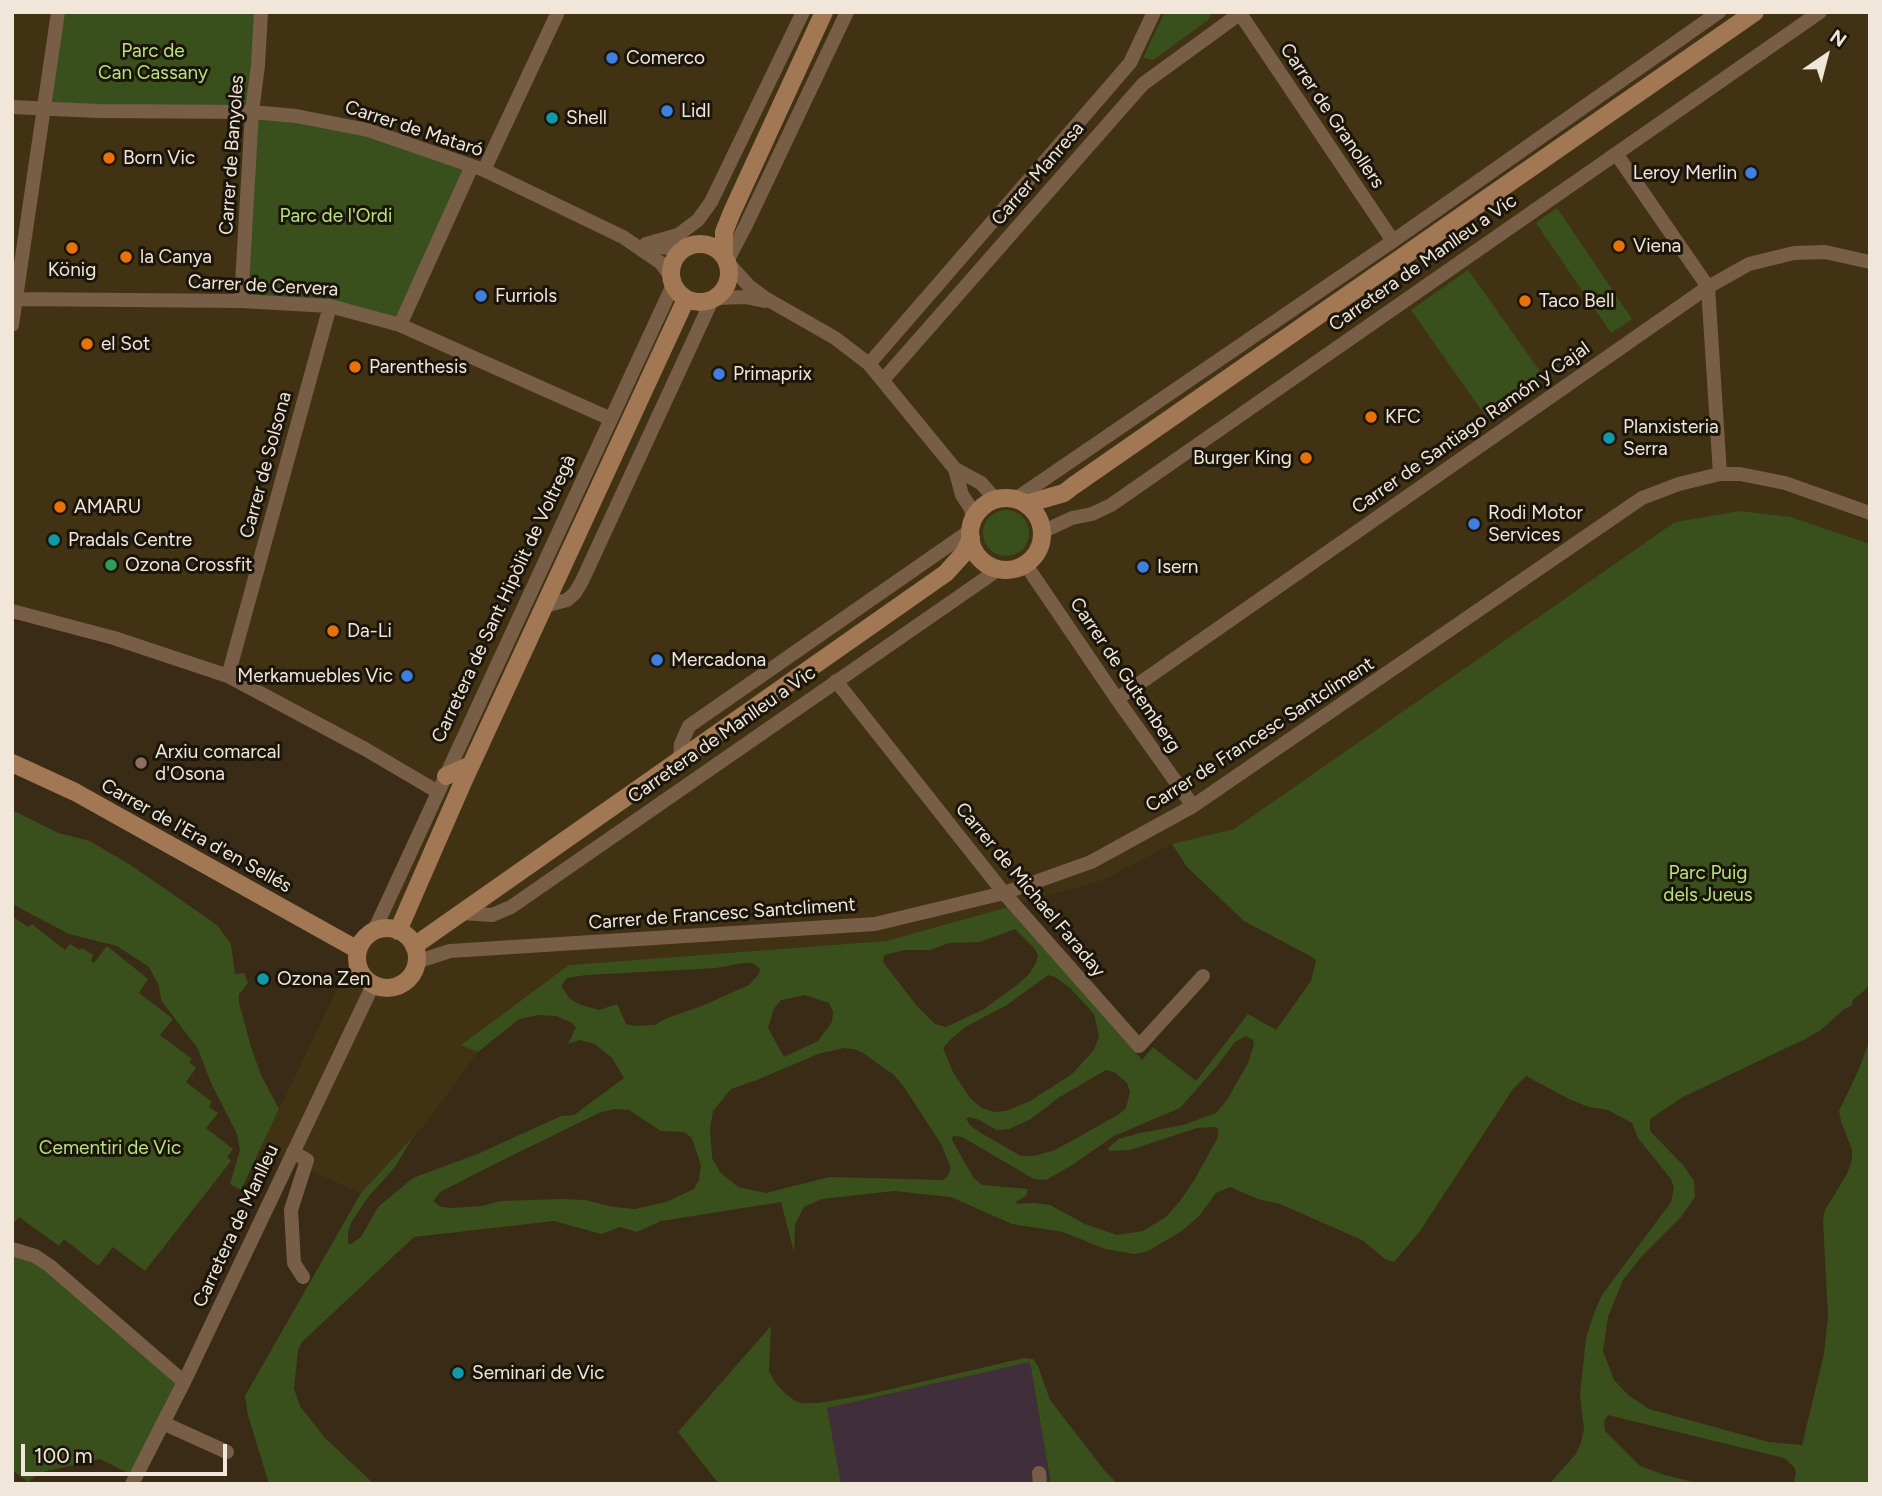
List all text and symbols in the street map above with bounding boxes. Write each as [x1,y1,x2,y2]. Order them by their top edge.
north arrow [1791,21,1861,91]
text: N [1826,25,1851,52]
street label: Carrer de Granollers [1275,39,1389,193]
park label: Parc de Can Cassany [98,40,208,84]
place label: Comerco [626,47,705,69]
marker: Comerco [604,50,620,66]
street label: Carrer de Banyoles [215,74,249,236]
street label: Carrer de Mataró [342,96,486,162]
place label: Lidl [681,100,711,122]
marker: Lidl [659,103,675,119]
place label: Shell [566,107,607,129]
marker: Shell [544,110,560,126]
street label: Carrer Manresa [987,118,1089,230]
place label: Born Vic [123,147,195,169]
marker: Born Vic [101,150,117,166]
place label: Leroy Merlin [1633,162,1737,184]
marker: Leroy Merlin [1743,165,1759,181]
street label: Carretera de Manlleu a Vic [1325,189,1521,337]
park label: Parc de l'Ordi [280,205,392,227]
place label: Viena [1633,235,1681,257]
marker: Viena [1611,238,1627,254]
marker: König [64,240,80,256]
place label: la Canya [140,246,212,268]
marker: la Canya [118,249,134,265]
place label: König [48,259,96,281]
street label: Carrer de Cervera [187,271,339,301]
place label: Furriols [495,285,557,307]
marker: Furriols [473,288,489,304]
place label: Taco Bell [1539,290,1614,312]
marker: Taco Bell [1517,293,1533,309]
place label: el Sot [101,333,150,355]
marker: el Sot [79,336,95,352]
street label: Carrer de Santiago Ramón y Cajal [1348,337,1594,519]
place label: Parenthesis [369,356,467,378]
marker: Parenthesis [347,359,363,375]
place label: Primaprix [733,363,812,385]
marker: Primaprix [711,366,727,382]
street label: Carrer de Solsona [235,389,297,541]
place label: KFC [1385,406,1421,428]
marker: KFC [1363,409,1379,425]
place label: Planxisteria Serra [1623,416,1719,460]
marker: Planxisteria Serra [1601,430,1617,446]
place label: Burger King [1193,447,1292,469]
marker: Burger King [1298,450,1314,466]
street label: Carretera de Sant Hipòlit de Voltregà [427,451,581,747]
place label: AMARU [74,496,141,518]
marker: AMARU [52,499,68,515]
place label: Rodi Motor Services [1488,502,1583,546]
marker: Rodi Motor Services [1466,516,1482,532]
place label: Pradals Centre [68,529,192,551]
marker: Pradals Centre [46,532,62,548]
place label: Ozona Crossfit [125,554,253,576]
place label: Isern [1157,556,1198,578]
marker: Ozona Crossfit [103,557,119,573]
marker: Isern [1135,559,1151,575]
street label: Carrer de Gutemberg [1065,593,1185,757]
place label: Da-Li [347,620,392,642]
marker: Da-Li [325,623,341,639]
place label: Mercadona [671,649,766,671]
marker: Mercadona [649,652,665,668]
street label: Carrer de Francesc Santcliment [1142,653,1378,817]
street label: Carretera de Manlleu a Vic [624,661,820,809]
place label: Merkamuebles Vic [237,665,393,687]
marker: Merkamuebles Vic [399,668,415,684]
place label: Arxiu comarcal d'Osona [155,741,281,785]
marker: Arxiu comarcal d'Osona [133,755,149,771]
street label: Carrer de l'Era d'en Sellés [97,774,295,898]
street label: Carrer de Michael Faraday [950,798,1110,982]
park label: Parc Puig dels Jueus [1663,862,1753,906]
street label: Carrer de Francesc Santcliment [588,893,856,935]
place label: Ozona Zen [277,968,370,990]
marker: Ozona Zen [255,971,271,987]
park label: Cementiri de Vic [39,1137,181,1159]
street label: Carretera de Manlleu [188,1141,284,1311]
place label: Seminari de Vic [472,1362,604,1384]
marker: Seminari de Vic [450,1365,466,1381]
scale bar [24,1430,231,1474]
text: 100 m [34,1443,93,1468]

